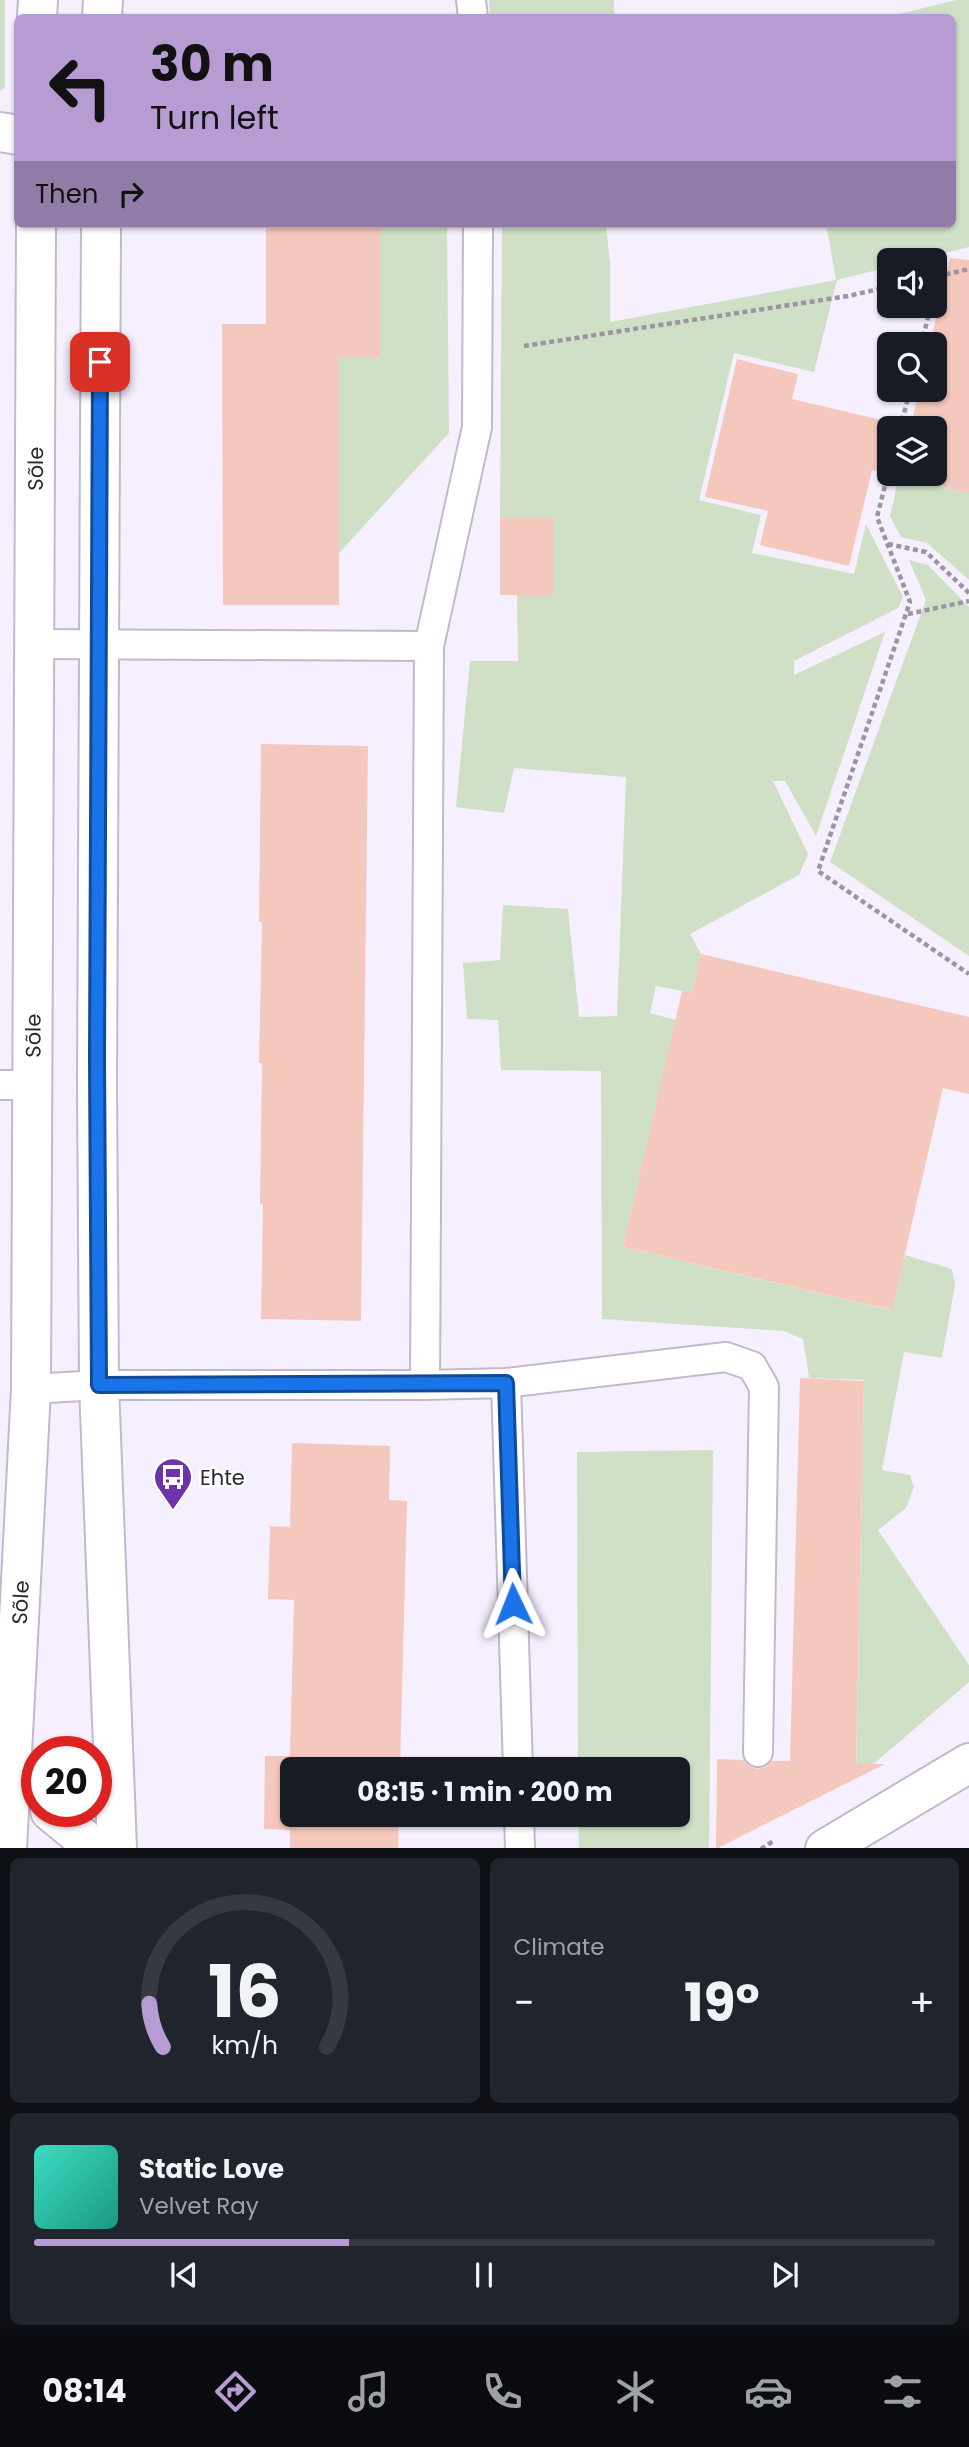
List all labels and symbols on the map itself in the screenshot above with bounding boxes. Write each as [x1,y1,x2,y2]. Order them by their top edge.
pin [70,332,130,392]
street label: Sõle [20,447,50,491]
street label: Sõle [18,1014,47,1058]
bus stop icon: Ehte [152,1456,194,1511]
place label: Ehte [200,1463,245,1492]
position arrow [476,1567,550,1641]
street label: Sõle [4,1580,35,1625]
speed limit sign: 20 [21,1736,112,1827]

